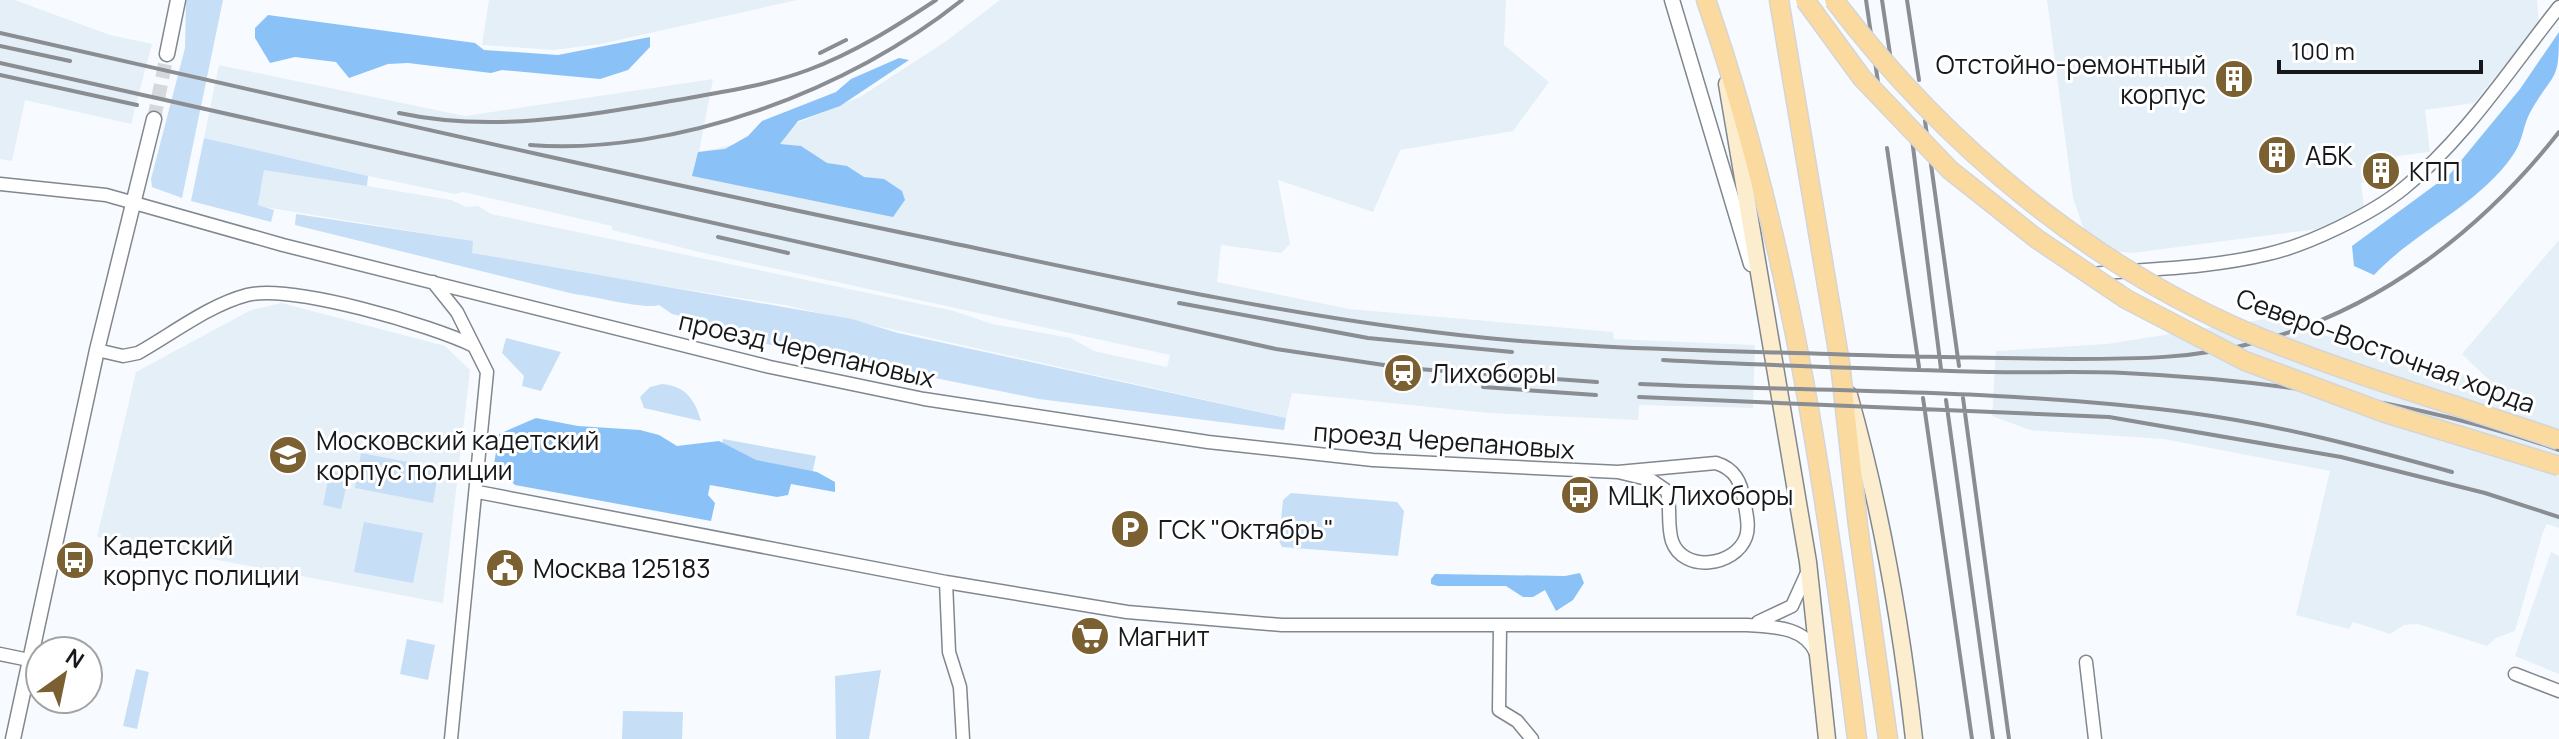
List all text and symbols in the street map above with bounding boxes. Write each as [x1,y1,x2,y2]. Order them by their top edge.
scale bar [2279,24,2481,74]
text: 100 m [2291,34,2355,67]
place label: Отстойно-ремонтный корпус [1936,46,2206,112]
building icon: Отстойно-ремонтный корпус [2213,58,2255,100]
building icon: АБК [2256,134,2298,176]
place label: АБК [2305,137,2353,173]
building icon: КПП [2360,150,2402,192]
place label: КПП [2409,153,2460,189]
street label: Северо-Восточная хорда [2231,279,2541,421]
street label: проезд Черепановых [675,302,939,396]
station icon: Лихоборы [1382,352,1424,394]
place label: Лихоборы [1431,355,1556,391]
street label: проезд Черепановых [1312,413,1576,467]
place label: Московский кадетский корпус полиции [316,422,599,488]
school or university icon: Московский кадетский корпус полиции [267,434,309,476]
bus stop icon: МЦК Лихоборы [1559,474,1601,516]
place label: МЦК Лихоборы [1608,477,1793,513]
parking icon: ГСК "Октябрь" [1109,508,1151,550]
place label: ГСК "Октябрь" [1158,511,1334,547]
place label: Кадетский корпус полиции [103,527,300,593]
bus stop icon: Кадетский корпус полиции [54,539,96,581]
public building icon: Москва 125183 [484,547,526,589]
place label: Москва 125183 [533,550,711,586]
supermarket icon: Магнит [1069,615,1111,657]
place label: Магнит [1118,618,1210,654]
north arrow [24,635,104,715]
text: N [60,641,90,675]

